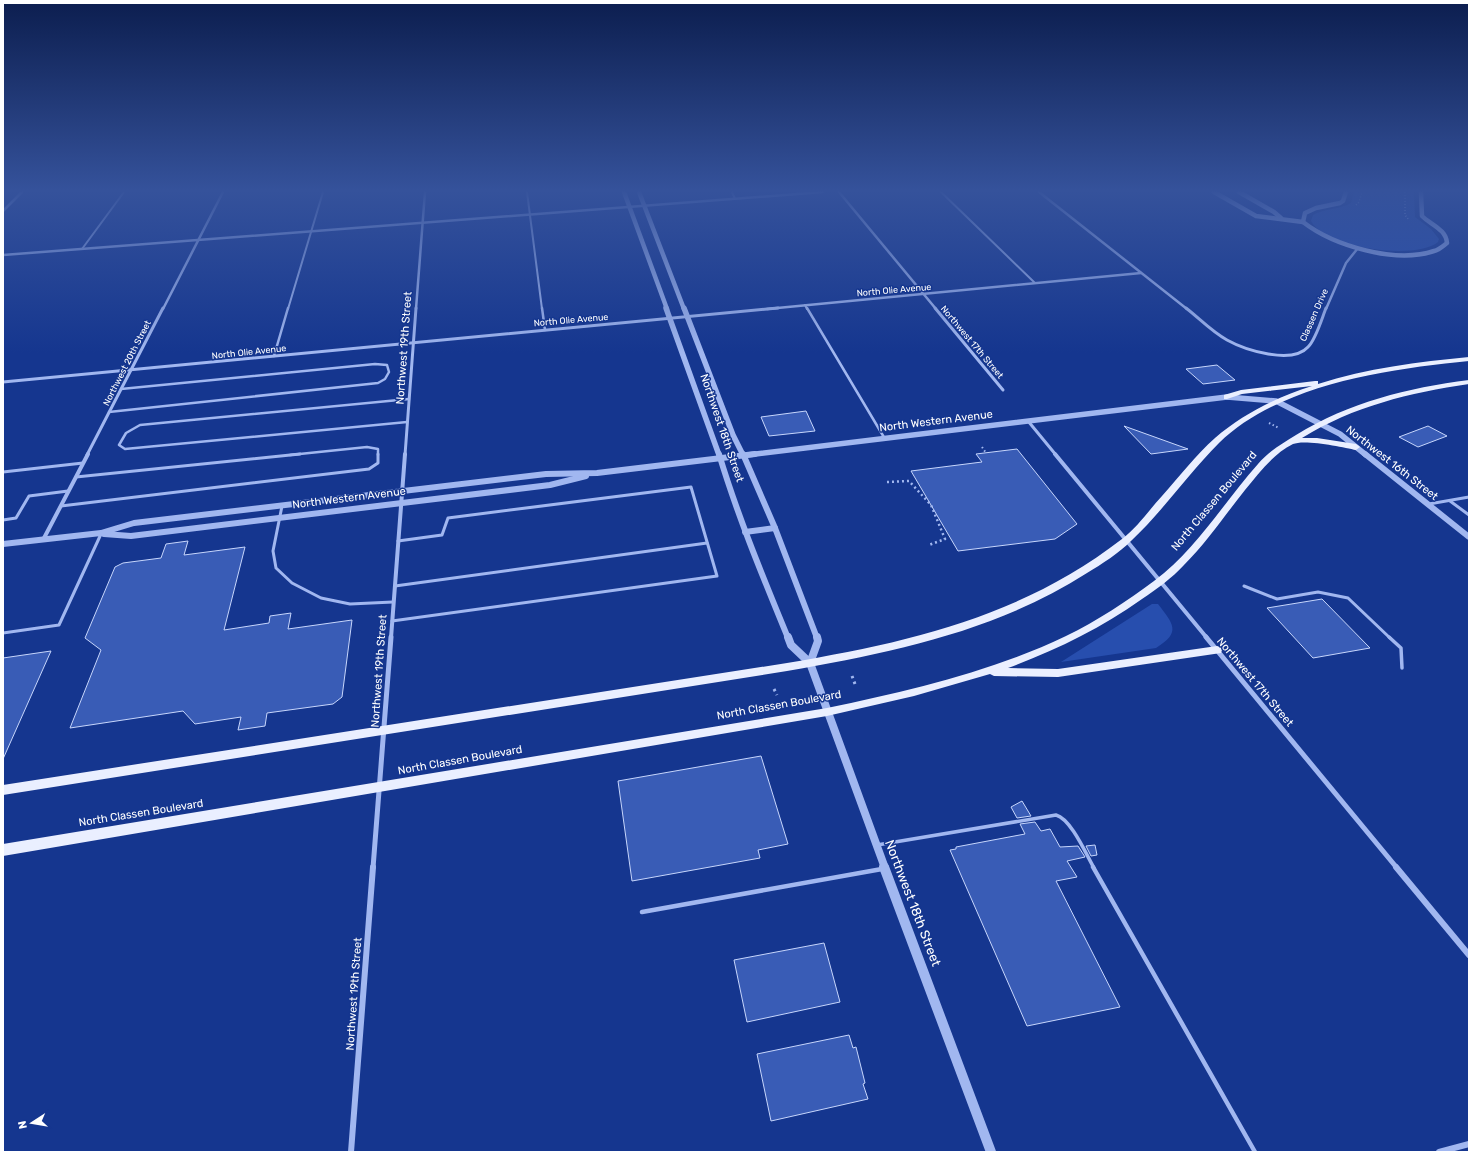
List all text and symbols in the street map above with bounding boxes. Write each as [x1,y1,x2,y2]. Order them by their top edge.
street label: North Olie Avenue [856,282,932,298]
street label: Classen Drive [1298,287,1330,343]
street label: Northwest 19th Street [394,290,414,405]
street label: Northwest 17th Street [939,304,1006,381]
street label: North Olie Avenue [533,312,609,328]
street label: Northwest 20th Street [101,318,153,407]
street label: North Olie Avenue [211,343,287,361]
street label: Northwest 18th Street [697,372,747,485]
street label: North Western Avenue [879,408,993,434]
street label: Northwest 16th Street [1343,423,1441,503]
street label: North Classen Boulevard [1168,449,1260,553]
street label: North Western Avenue [292,485,406,511]
street label: Northwest 19th Street [369,613,389,728]
street label: Northwest 17th Street [1214,635,1297,730]
street label: North Classen Boulevard [716,688,842,722]
street label: North Classen Boulevard [397,743,523,777]
street label: North Classen Boulevard [78,797,204,829]
street label: Northwest 18th Street [882,838,944,968]
street label: Northwest 19th Street [344,936,364,1051]
north arrow [12,1103,52,1143]
text: N [16,1120,30,1130]

